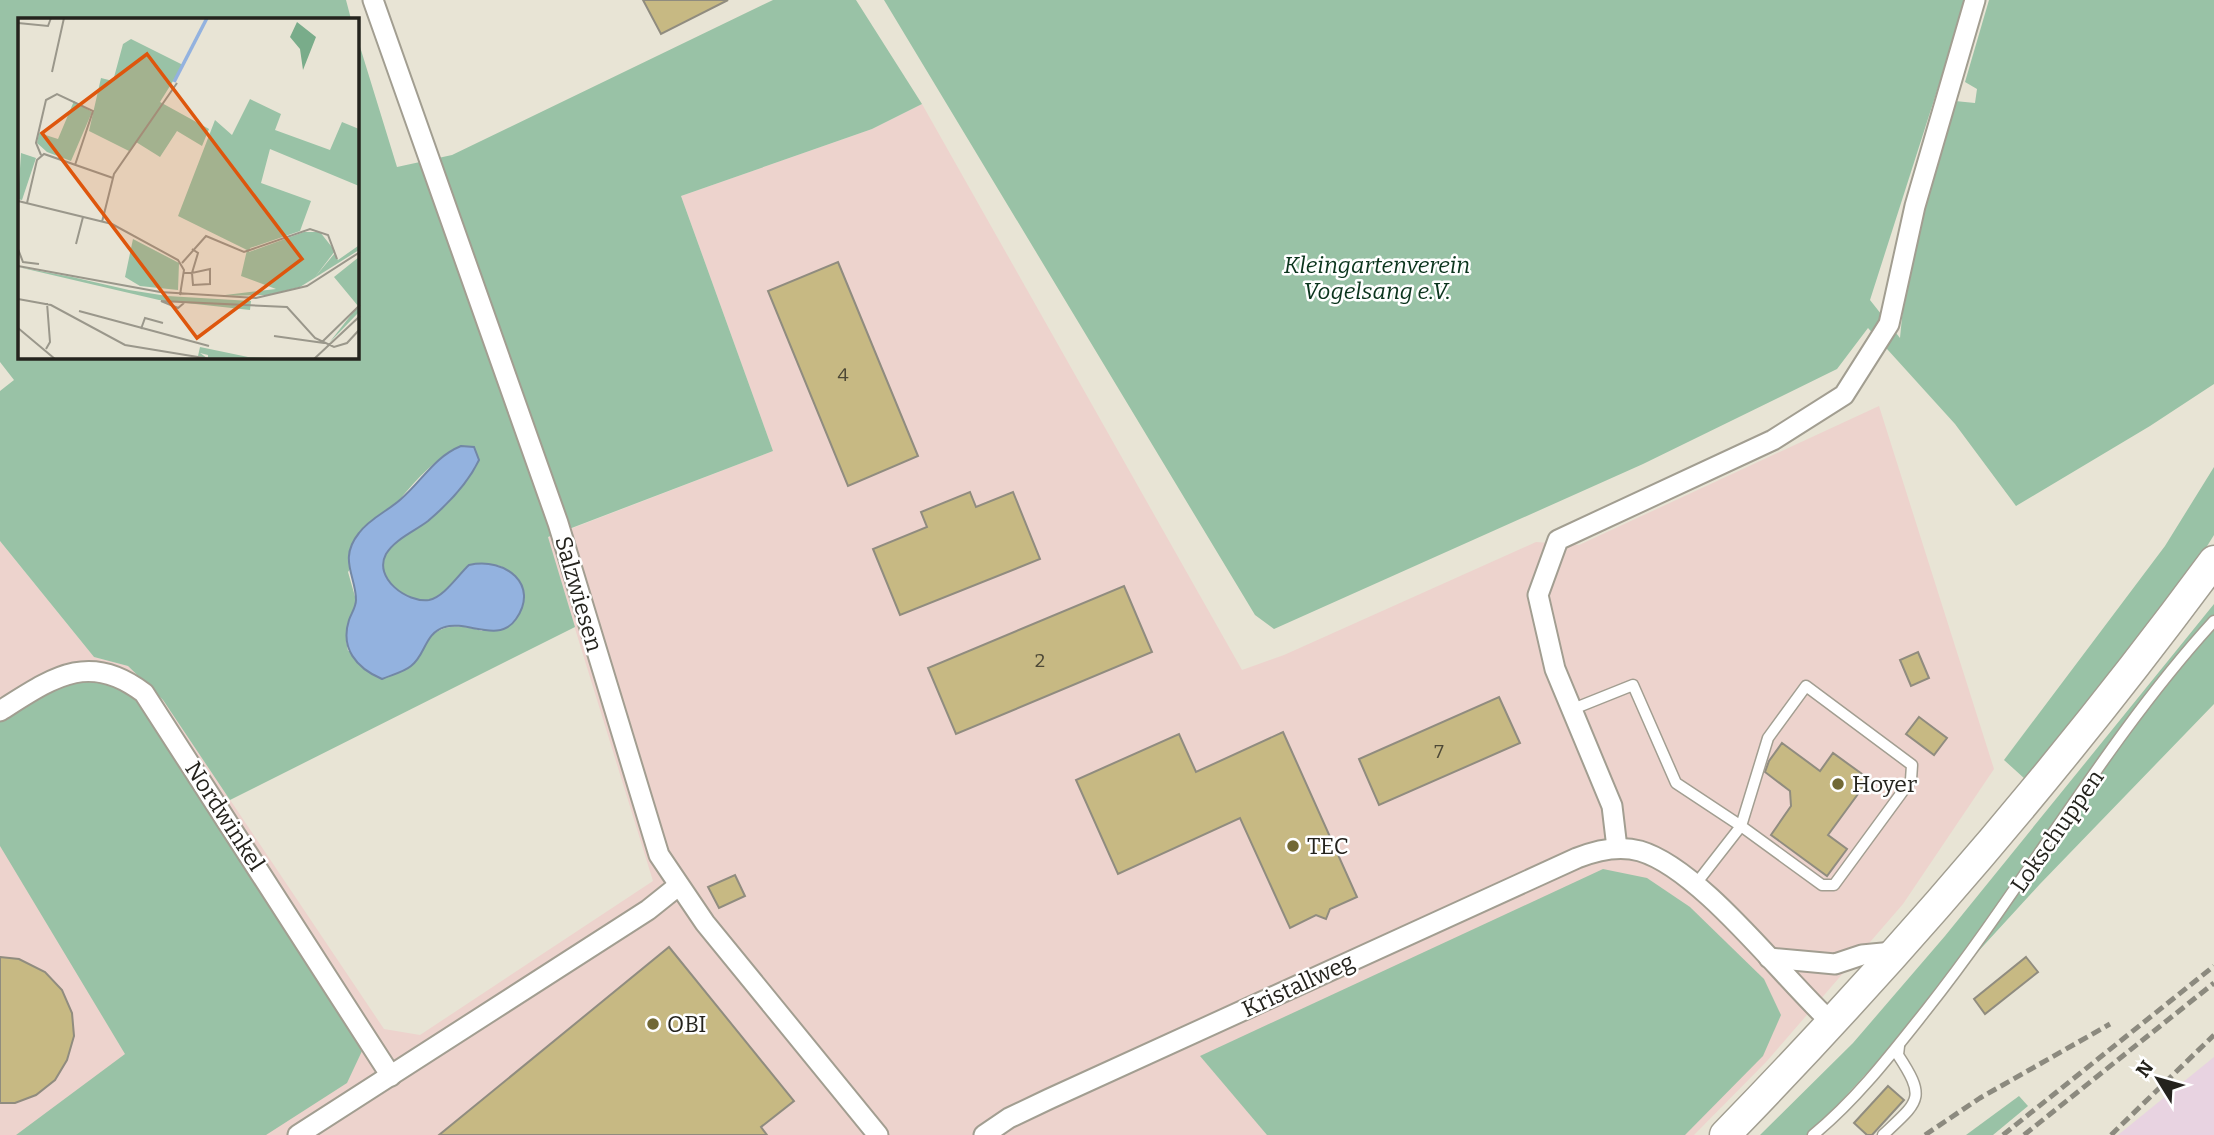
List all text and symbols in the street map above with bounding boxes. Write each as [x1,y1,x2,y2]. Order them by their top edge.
inset map [18,18,359,359]
park label: Kleingartenverein Vogelsang e.V. [1284,251,1470,305]
house number: 4 [837,363,849,386]
street label: Salzwiesen [549,533,609,655]
house number: 2 [1035,649,1045,672]
house number: 7 [1434,740,1444,763]
street label: Nordwinkel [179,756,271,876]
street label: Lokschuppen [2004,764,2110,898]
place label: Hoyer [1852,770,1917,798]
marker: Hoyer [1830,776,1846,792]
place label: TEC [1307,832,1349,860]
marker: TEC [1285,838,1301,854]
street label: Kristallweg [1237,947,1359,1023]
place label: OBI [667,1010,706,1038]
marker: OBI [645,1016,661,1032]
north arrow [2123,1044,2193,1114]
text: N [2131,1056,2159,1082]

